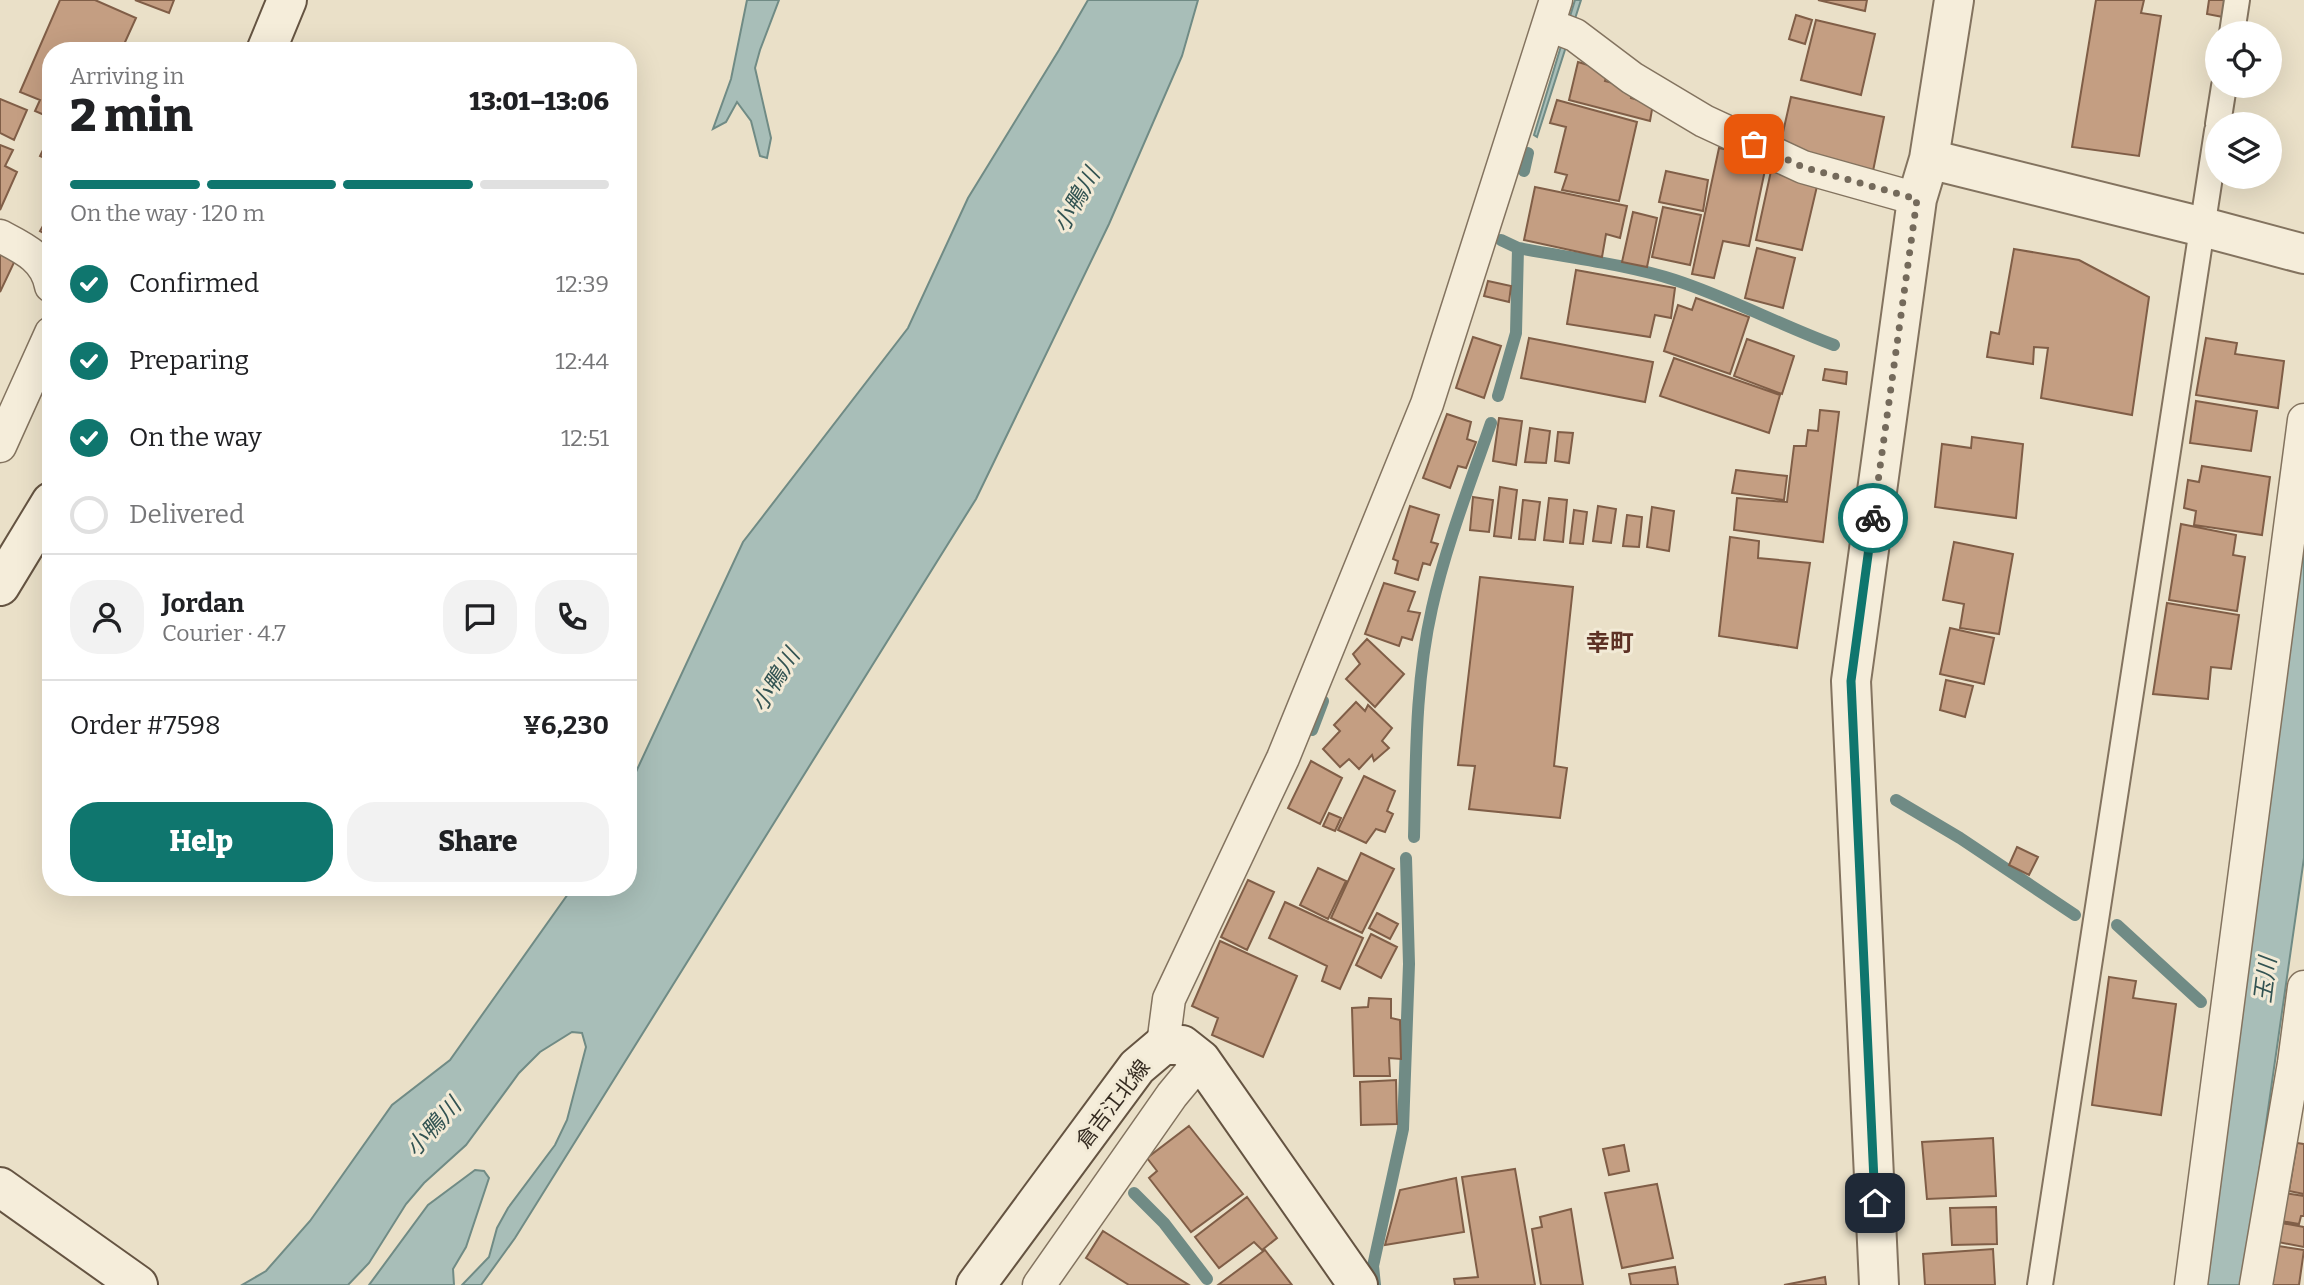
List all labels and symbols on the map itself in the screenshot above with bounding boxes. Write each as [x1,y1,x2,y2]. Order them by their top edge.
pin [1724,114,1784,174]
water label: 小鴨川 [1047,161,1107,237]
courier [1838,483,1908,553]
district label: 幸町 [1586,629,1634,657]
water label: 小鴨川 [745,641,807,717]
water label: 玉川 [2248,952,2282,1005]
street label: 倉吉江北線 [1070,1055,1156,1153]
water label: 小鴨川 [400,1090,468,1162]
pin [1845,1173,1905,1233]

